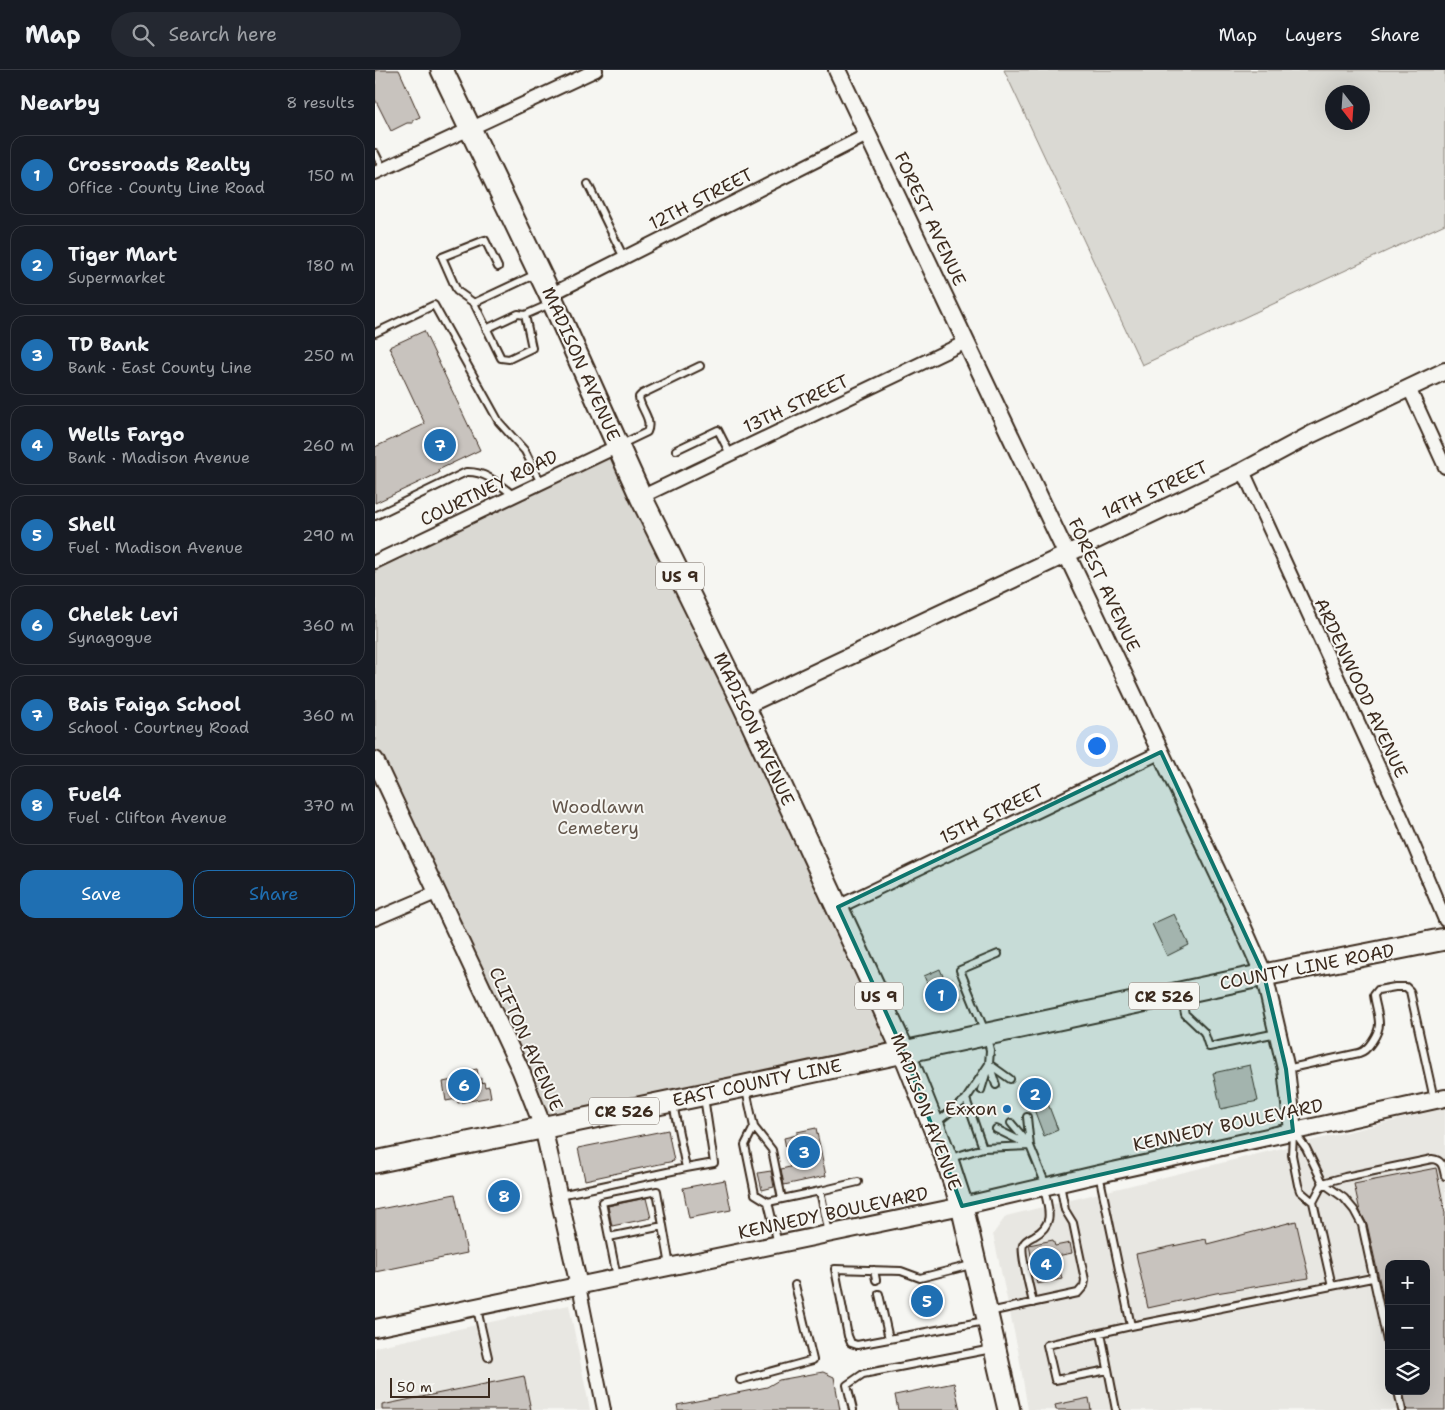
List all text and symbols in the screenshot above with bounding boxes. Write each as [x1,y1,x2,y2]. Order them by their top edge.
search box [111,12,461,57]
text: Map [25,19,81,51]
icon: search [129,21,157,49]
text: Search here [169,22,277,47]
text: Map [1219,23,1257,47]
text: Layers [1285,23,1342,47]
text: Share [1370,23,1420,47]
north arrow [1325,85,1370,130]
text: Nearby [20,89,100,117]
text: 8 results [286,92,355,113]
street label: FOREST AVENUE [888,148,972,290]
text: Crossroads Realty [68,152,251,177]
street label: 12TH STREET [645,162,757,236]
text: 1 [33,165,41,186]
text: 150 m [307,165,354,186]
text: Office · County Line Road [68,177,265,198]
text: Tiger Mart [68,242,177,267]
text: 2 [31,255,43,276]
text: 180 m [306,255,354,276]
text: Supermarket [68,267,165,288]
street label: MADISON AVENUE [536,283,626,445]
text: TD Bank [68,332,149,357]
text: 3 [31,345,43,366]
text: 250 m [303,345,354,366]
text: Bank · East County Line [68,357,252,378]
street label: 13TH STREET [739,369,853,439]
text: Wells Fargo [68,422,185,447]
pin: 7 [424,426,456,464]
text: 4 [31,435,43,456]
text: 260 m [302,435,354,456]
street label: COURTNEY ROAD [416,444,562,532]
text: Bank · Madison Avenue [68,447,250,468]
street label: 14TH STREET [1098,455,1212,525]
text: Shell [68,512,116,537]
street label: FOREST AVENUE [1062,514,1146,656]
text: 5 [32,525,42,546]
text: 290 m [302,525,354,546]
text: Fuel · Madison Avenue [68,537,243,558]
road number: US 9 [656,562,704,590]
street label: ARDENWOOD AVENUE [1309,594,1413,782]
text: Chelek Levi [68,602,178,627]
text: 6 [31,615,43,636]
text: 360 m [302,615,354,636]
text: Synagogue [68,627,152,648]
street label: MADISON AVENUE [708,649,800,809]
text: Bais Faiga School [68,692,241,717]
text: 7 [31,705,43,726]
text: 360 m [302,705,354,726]
text: School · Courtney Road [68,717,249,738]
your location [1084,733,1110,759]
street label: 15TH STREET [936,778,1048,850]
text: Fuel4 [68,782,121,807]
text: 8 [31,795,43,816]
text: 370 m [303,795,354,816]
park label: Woodlawn Cemetery [552,795,644,840]
text: Fuel · Clifton Avenue [68,807,227,828]
button: Save [20,870,183,918]
button: Share [193,870,355,918]
street label: COUNTY LINE ROAD [1218,938,1397,996]
street label: CLIFTON AVENUE [483,963,569,1115]
pin: 1 [925,976,957,1014]
road number: US 9 [855,982,903,1009]
road number: CR 526 [1129,982,1199,1009]
street label: MADISON AVENUE [885,1030,967,1194]
street label: EAST COUNTY LINE [670,1053,844,1113]
pin: 6 [448,1066,480,1104]
pin: 2 [1019,1075,1051,1113]
street label: KENNEDY BOULEVARD [1131,1093,1325,1157]
place label: Exxon [945,1097,997,1121]
road number: CR 526 [589,1098,659,1124]
marker: Exxon [1001,1103,1013,1115]
pin: 3 [788,1133,820,1171]
pin: 8 [488,1177,520,1215]
street label: KENNEDY BOULEVARD [736,1181,930,1245]
pin: 4 [1030,1245,1062,1283]
map controls [1385,1260,1430,1395]
button: + [1385,1260,1430,1305]
pin: 5 [911,1282,943,1320]
button: − [1385,1305,1430,1350]
button: layers [1385,1350,1430,1395]
scale bar [390,1375,490,1398]
text: 50 m [397,1378,432,1396]

